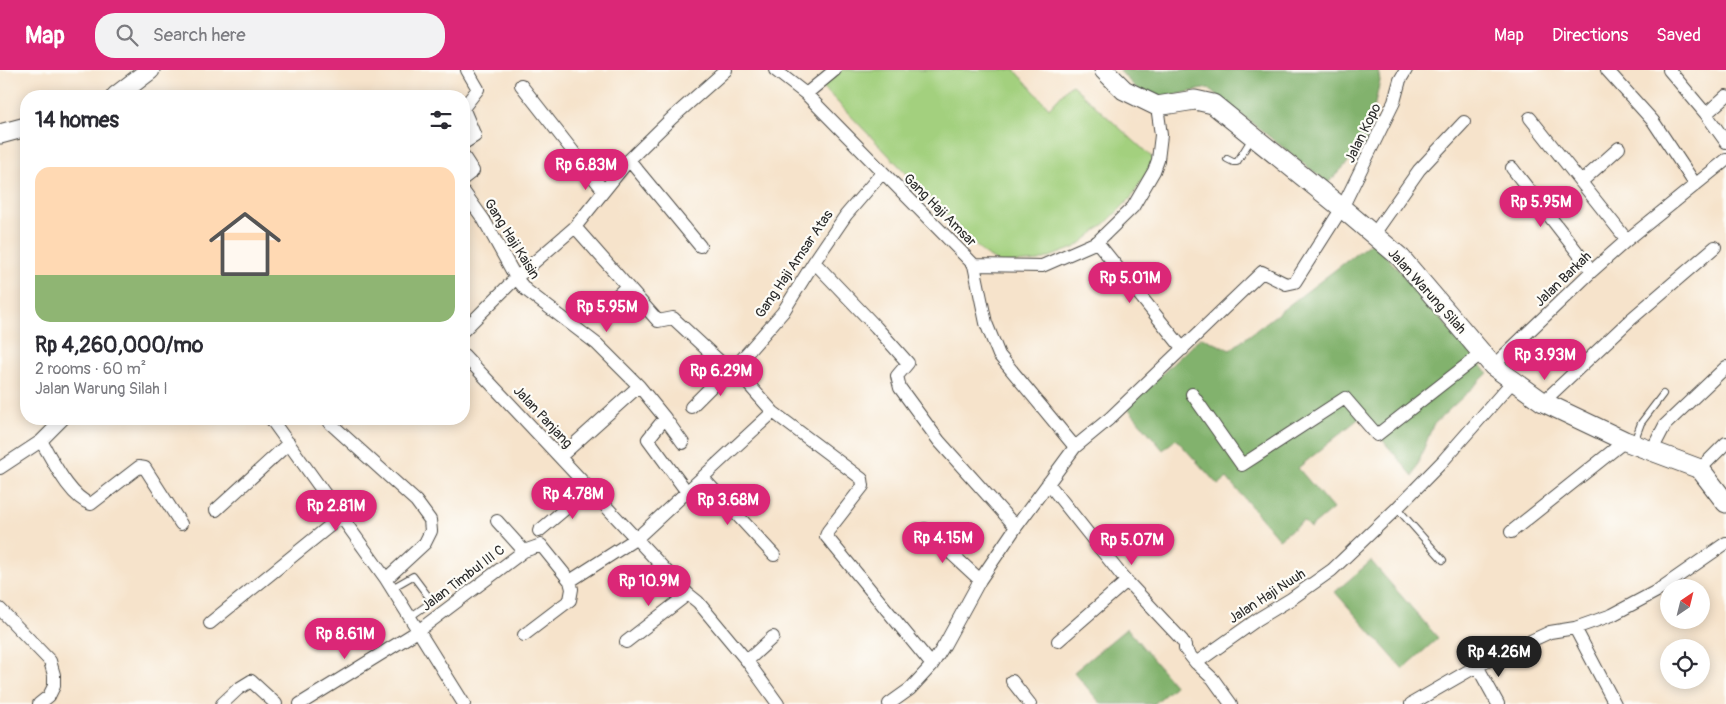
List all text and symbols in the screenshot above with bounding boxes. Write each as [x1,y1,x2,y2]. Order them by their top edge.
search box [95,13,445,58]
text: Map [25,21,65,50]
icon: search [113,21,141,49]
text: Search here [153,23,246,47]
text: Map [1494,24,1524,47]
text: Directions [1552,24,1628,47]
text: Saved [1656,24,1701,47]
street label: Jalan Kopo [1341,100,1385,165]
icon: filters [427,106,455,134]
text: 14 homes [35,107,119,134]
pin: Rp 6.83M [534,148,638,191]
text: Rp 6.83M [555,155,617,175]
street label: Gang Haji Amsar [900,170,980,250]
pin: Rp 5.95M [1489,186,1593,228]
text: Rp 5.95M [1511,192,1571,212]
street label: Gang Haji Kaisin [481,196,543,282]
icon: home [200,199,290,289]
street label: Gang Haji Amsar Atas [751,206,837,321]
street label: Jalan Warung Silah [1384,245,1470,337]
street label: Jalan Barkah [1531,248,1595,310]
pin: Rp 5.01M [1078,262,1182,304]
text: Rp 5.01M [1099,268,1161,288]
pin: Rp 5.95M [555,290,659,333]
text: Rp 5.95M [577,297,637,317]
text: Rp 4,260,000/mo [35,332,203,359]
pin: Rp 3.93M [1493,338,1597,381]
text: Rp 3.93M [1514,345,1576,365]
pin: Rp 6.29M [669,354,773,397]
text: 2 rooms · 60 m² [35,359,146,379]
text: Rp 6.29M [690,361,752,381]
text: Jalan Warung Silah I [35,379,168,399]
street label: Jalan Panjang [510,382,576,452]
pin: Rp 4.78M [521,478,625,520]
text: Rp 4.78M [542,484,604,504]
pin: Rp 3.68M [676,484,780,526]
pin: Rp 2.81M [284,490,388,532]
text: Rp 3.68M [697,490,759,510]
text: Rp 2.81M [307,496,365,516]
pin: Rp 4.15M [891,522,995,564]
pin: Rp 5.07M [1080,524,1184,566]
text: Rp 4.15M [913,528,973,548]
text: Rp 5.07M [1100,530,1164,550]
street label: Jalan Timbul III C [418,541,508,615]
pin: Rp 10.9M [597,564,701,607]
street label: Jalan Haji Nuuh [1226,565,1308,627]
text: Rp 10.9M [619,571,679,591]
north arrow [1660,579,1710,629]
map controls [1660,579,1710,689]
pin: Rp 8.61M [293,618,397,660]
text: Rp 8.61M [316,624,374,644]
pin: Rp 4.26M [1447,636,1551,678]
button: locate [1660,639,1710,689]
text: Rp 4.26M [1468,642,1530,662]

